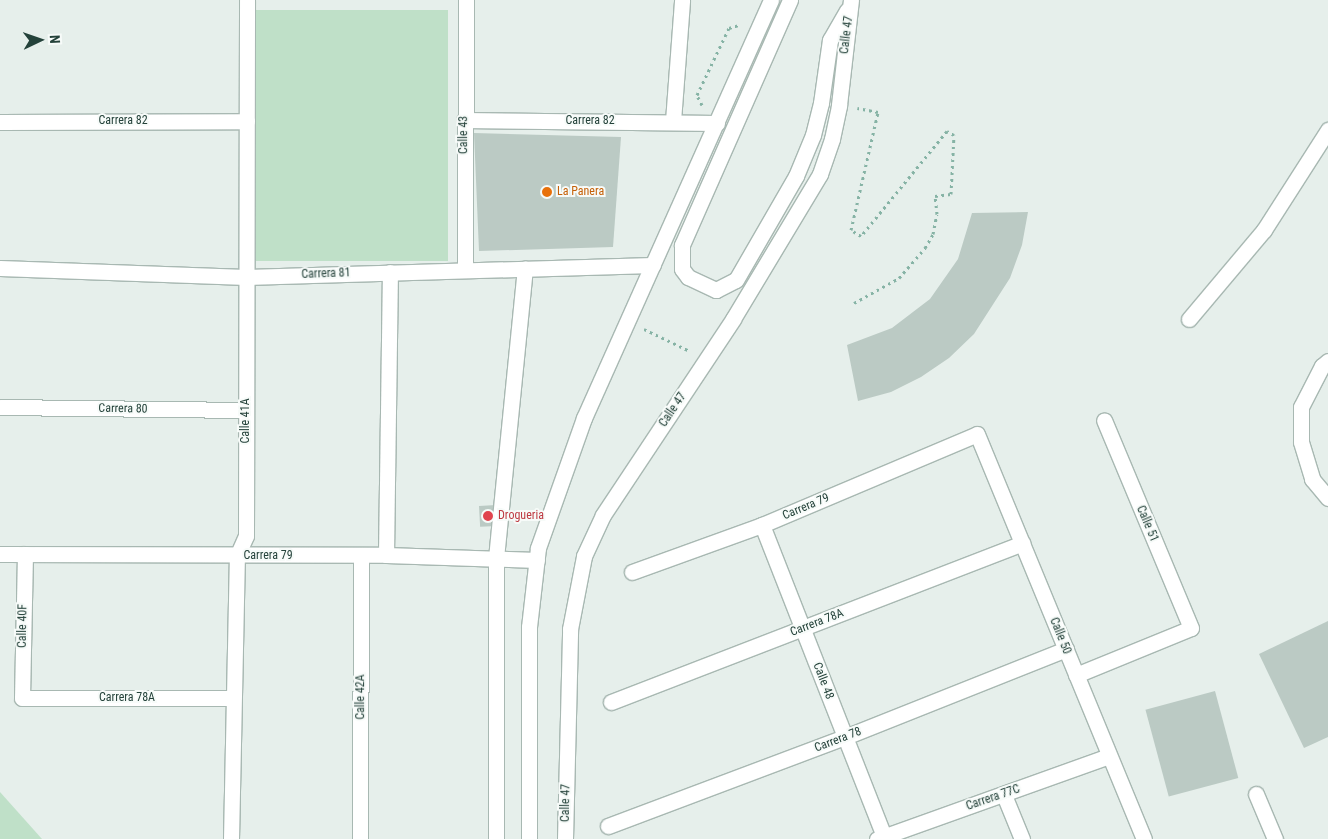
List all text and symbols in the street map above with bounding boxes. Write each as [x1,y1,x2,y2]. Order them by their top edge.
north arrow [15,15,65,65]
street label: Calle 47 [838,15,856,55]
text: N [47,35,63,44]
street label: Carrera 82 [98,114,148,128]
street label: Carrera 82 [565,114,615,128]
street label: Calle 43 [457,116,471,154]
place label: La Panera [557,185,604,199]
marker: La Panera [541,186,553,198]
street label: Carrera 81 [301,266,351,282]
street label: Calle 47 [656,390,690,430]
street label: Calle 41A [239,398,253,444]
street label: Carrera 80 [98,401,148,417]
street label: Carrera 79 [781,491,831,523]
street label: Calle 51 [1133,504,1161,544]
place label: Drogueria [498,509,544,523]
marker: Drogueria [482,510,494,522]
street label: Carrera 79 [243,549,293,563]
street label: Calle 40F [15,604,31,648]
street label: Carrera 78A [788,606,846,640]
street label: Calle 50 [1046,616,1074,656]
street label: Calle 48 [809,661,837,701]
street label: Calle 42A [354,674,368,720]
street label: Carrera 78A [99,691,155,705]
street label: Carrera 78 [812,724,864,756]
street label: Carrera 77C [964,782,1022,814]
street label: Calle 47 [558,784,574,822]

